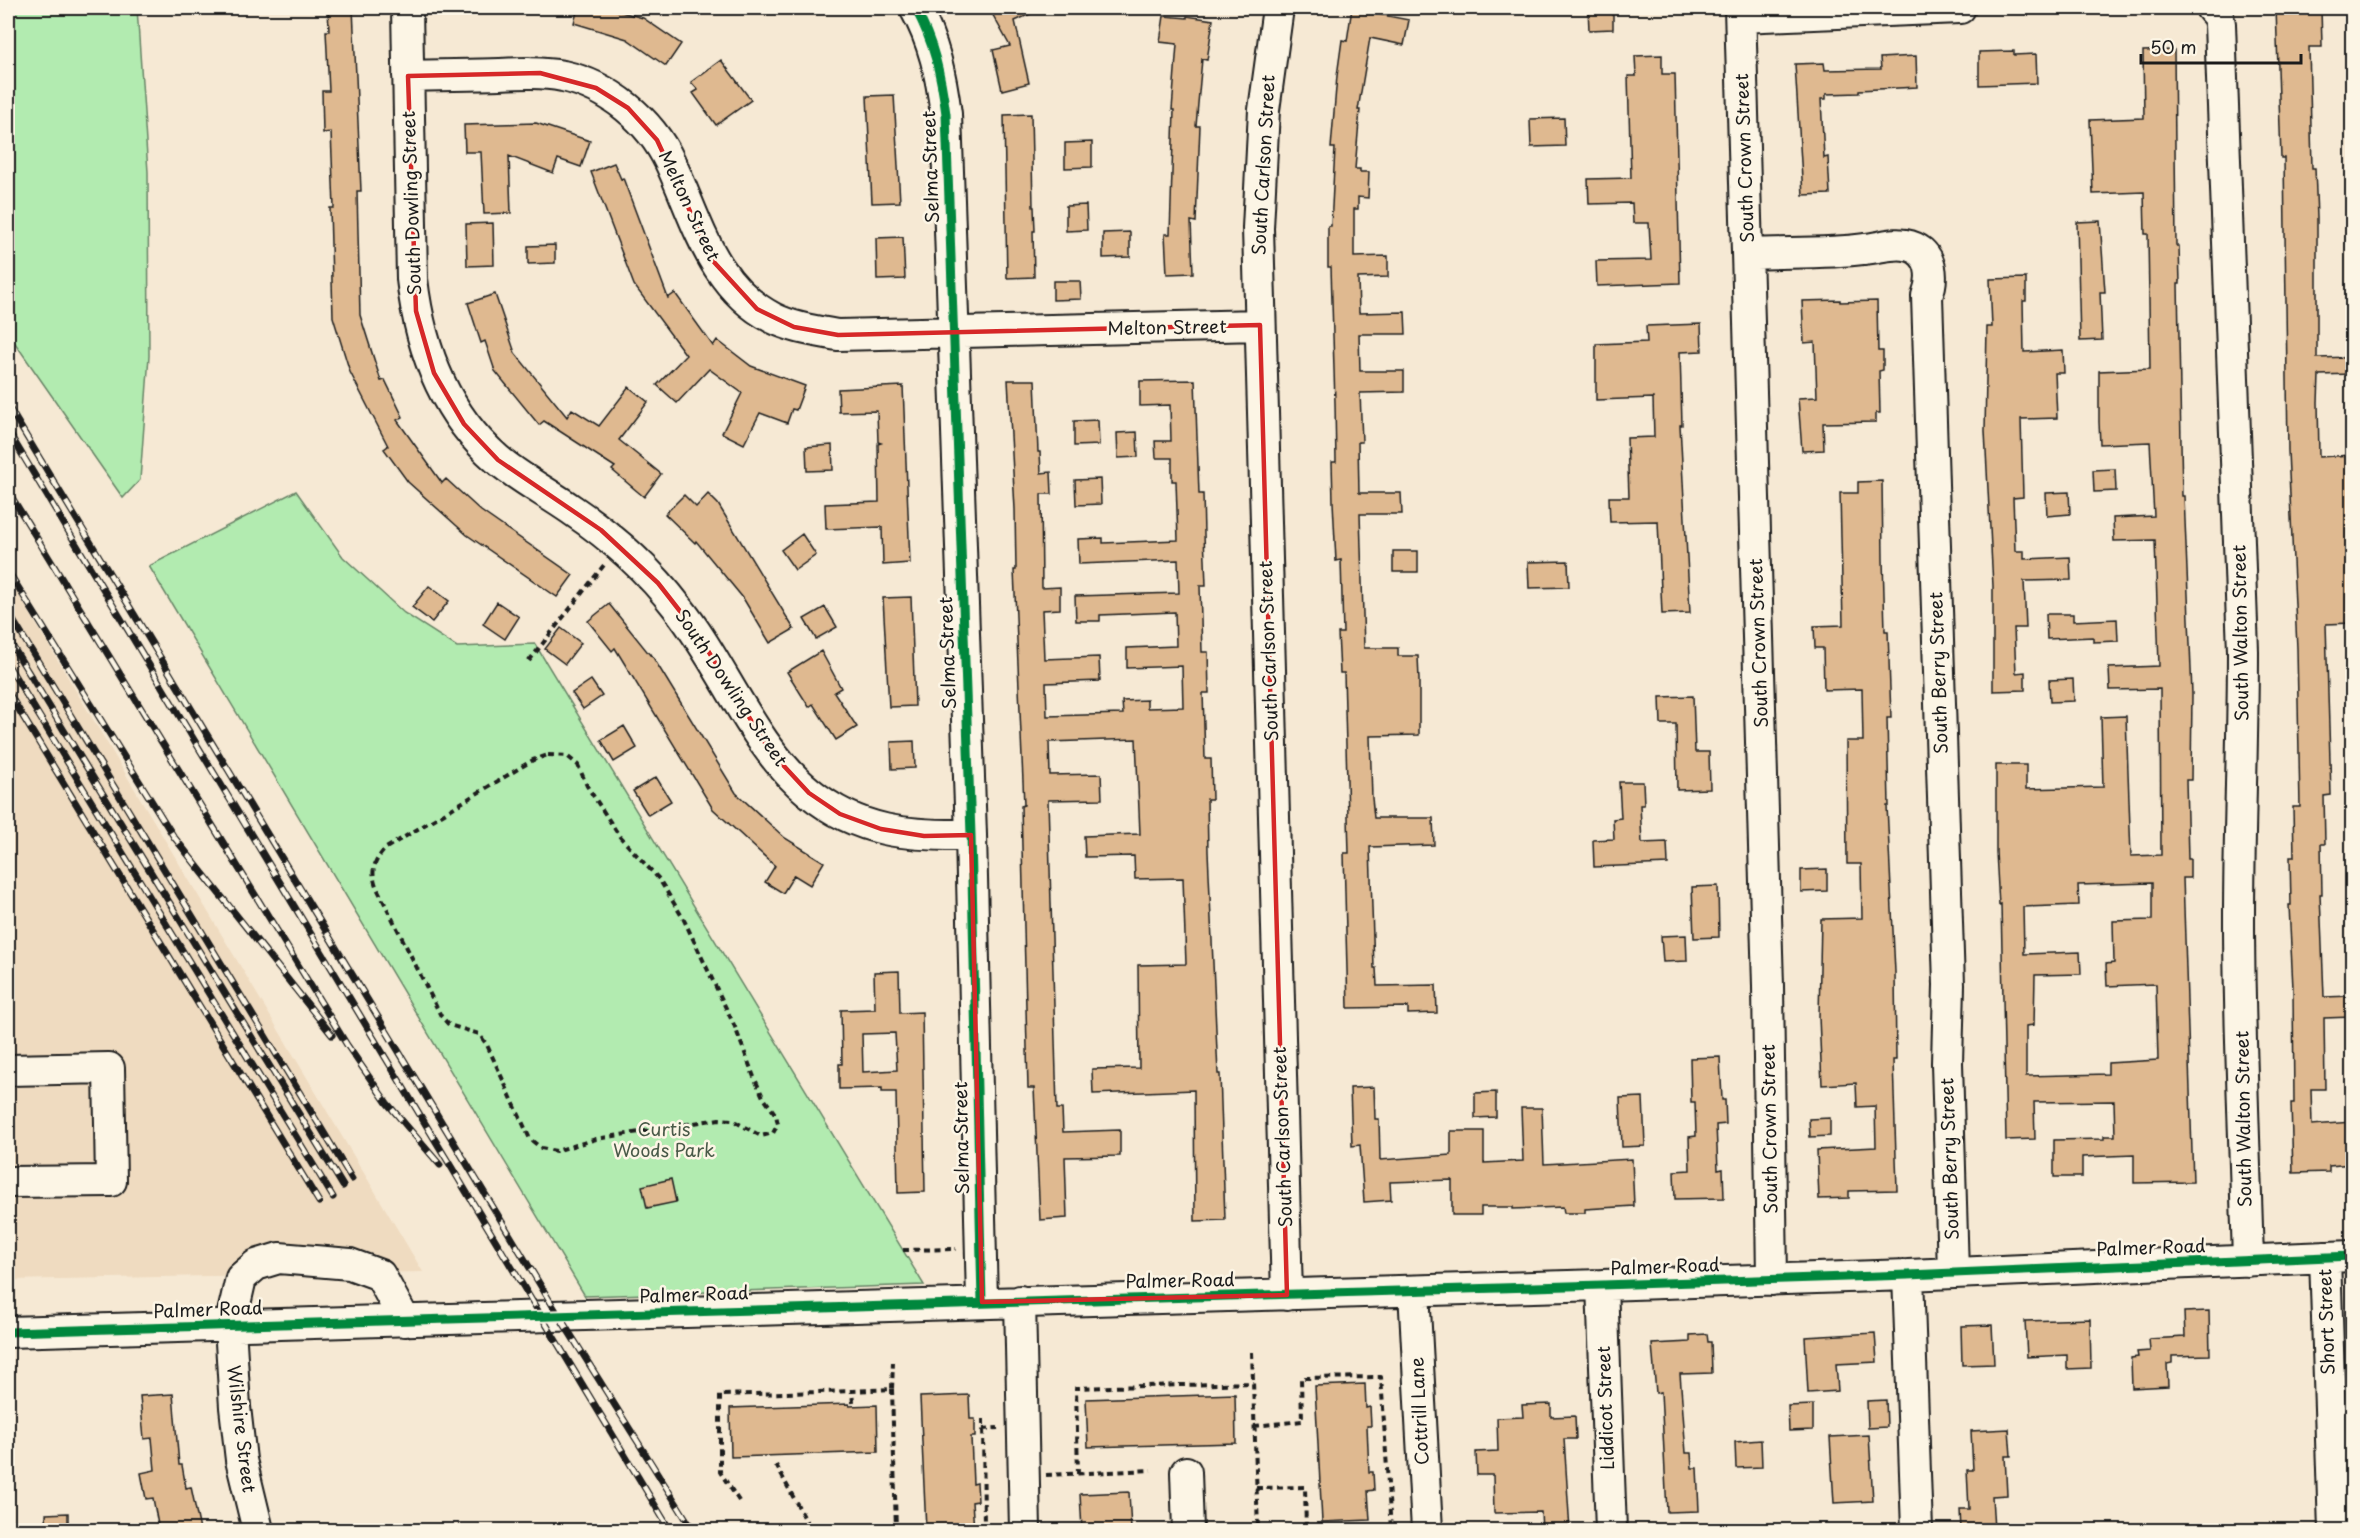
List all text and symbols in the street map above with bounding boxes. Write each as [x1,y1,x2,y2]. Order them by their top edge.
scale bar [2141,27,2302,65]
text: 50 m [2150,33,2197,60]
street label: South Crown Street [1727,73,1760,243]
street label: South Carlson Street [1244,74,1281,256]
street label: South Dowling Street [394,110,427,296]
street label: Selma Street [914,110,945,224]
street label: Melton Street [653,146,728,265]
street label: Melton Street [1107,312,1227,341]
street label: South Walton Street [2224,545,2255,721]
street label: South Crown Street [1741,558,1774,728]
street label: South Carlson Street [1251,560,1284,742]
street label: South Berry Street [1921,592,1954,755]
street label: Selma Street [931,596,962,710]
street label: South Dowling Street [670,603,795,771]
street label: South Walton Street [2227,1031,2258,1207]
street label: South Crown Street [1754,1044,1783,1214]
street label: South Carlson Street [1265,1046,1298,1228]
street label: South Berry Street [1932,1078,1965,1241]
street label: Selma Street [946,1081,975,1195]
park label: Curtis Woods Park [613,1115,715,1163]
street label: Palmer Road [2096,1231,2206,1262]
street label: Palmer Road [1610,1250,1720,1281]
street label: Palmer Road [1125,1265,1235,1294]
street label: Short Street [2310,1268,2341,1376]
street label: Palmer Road [639,1278,749,1309]
street label: Palmer Road [153,1293,263,1324]
street label: Liddicot Street [1589,1345,1620,1470]
street label: Cottrill Lane [1402,1356,1435,1466]
street label: Wilshire Street [221,1364,264,1494]

